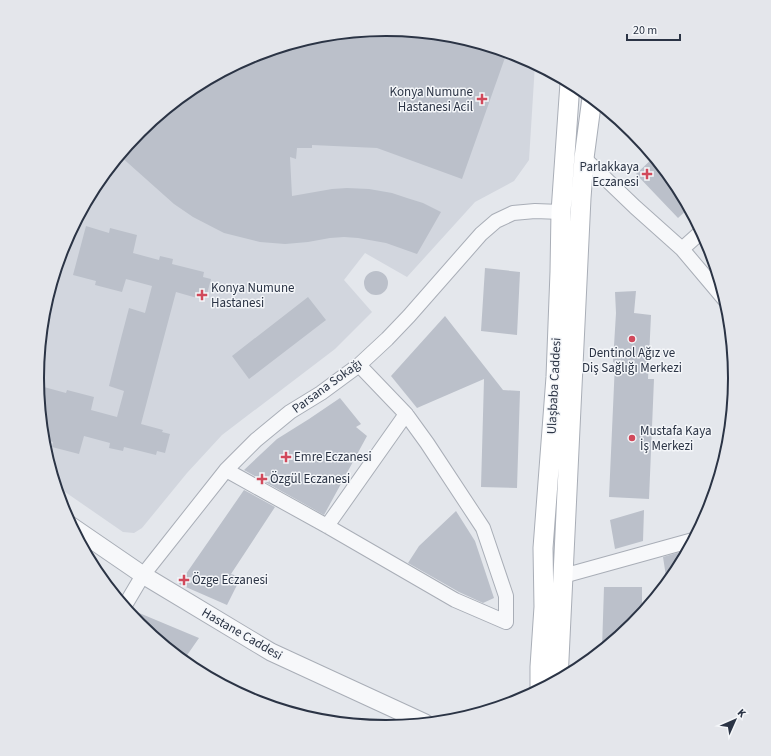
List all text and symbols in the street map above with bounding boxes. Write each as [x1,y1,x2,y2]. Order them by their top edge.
scale bar [627,16,680,42]
text: 20 m [633,22,657,39]
place label: Konya Numune Hastanesi Acil [390,83,473,116]
marker: Konya Numune Hastanesi Acil [476,93,488,105]
place label: Parlakkaya Eczanesi [580,158,639,191]
marker: Parlakkaya Eczanesi [642,169,652,179]
place label: Konya Numune Hastanesi [211,279,294,312]
marker: Konya Numune Hastanesi [196,289,208,301]
marker: Dentinol Ağız ve Diş Sağlığı Merkezi [627,334,637,344]
street label: Ulaşbaba Caddesi [542,337,566,435]
place label: Dentinol Ağız ve Diş Sağlığı Merkezi [582,344,682,377]
street label: Parsana Sokağı [288,354,366,418]
place label: Mustafa Kaya İş Merkezi [640,422,712,455]
marker: Mustafa Kaya İş Merkezi [627,433,637,443]
place label: Emre Eczanesi [294,448,372,466]
marker: Emre Eczanesi [281,452,291,462]
place label: Özgül Eczanesi [270,470,350,488]
marker: Özgül Eczanesi [257,474,267,484]
place label: Özge Eczanesi [192,571,268,589]
marker: Özge Eczanesi [179,575,189,585]
street label: Hastane Caddesi [198,604,286,664]
north arrow [715,700,755,740]
text: K [734,706,750,721]

